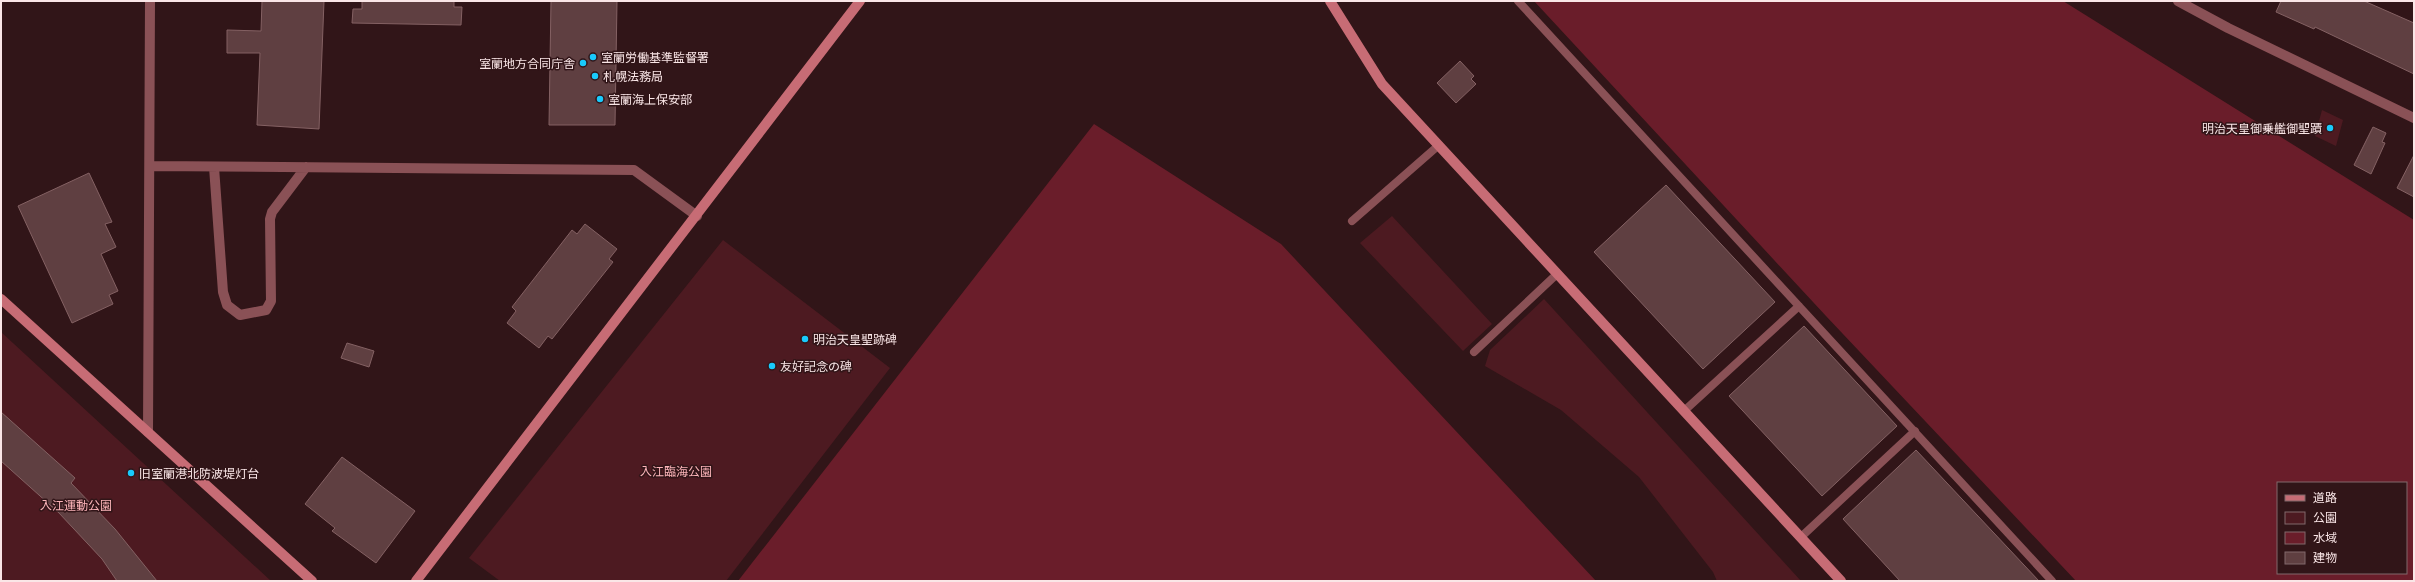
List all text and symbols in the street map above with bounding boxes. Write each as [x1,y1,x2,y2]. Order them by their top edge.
place label: 室蘭労働基準監督署 [601,48,709,67]
marker: 室蘭労働基準監督署 [588,52,598,62]
place label: 室蘭地方合同庁舎 [479,54,575,73]
marker: 室蘭地方合同庁舎 [578,58,588,68]
place label: 札幌法務局 [603,67,663,86]
marker: 札幌法務局 [590,71,600,81]
place label: 室蘭海上保安部 [608,90,692,109]
marker: 室蘭海上保安部 [595,94,605,104]
place label: 明治天皇御乗艦御聖蹟 [2202,119,2322,138]
marker: 明治天皇御乗艦御聖蹟 [2325,123,2335,133]
place label: 明治天皇聖跡碑 [813,330,897,349]
marker: 明治天皇聖跡碑 [800,334,810,344]
place label: 友好記念の碑 [780,357,852,376]
marker: 友好記念の碑 [767,361,777,371]
park label: 入江臨海公園 [640,462,712,481]
place label: 旧室蘭港北防波堤灯台 [139,464,259,483]
marker: 旧室蘭港北防波堤灯台 [126,468,136,478]
legend [2277,482,2407,574]
text: 道路 [2313,488,2337,507]
park label: 入江運動公園 [40,496,112,515]
text: 公園 [2313,508,2337,527]
text: 水域 [2313,528,2337,547]
text: 建物 [2313,548,2337,567]

